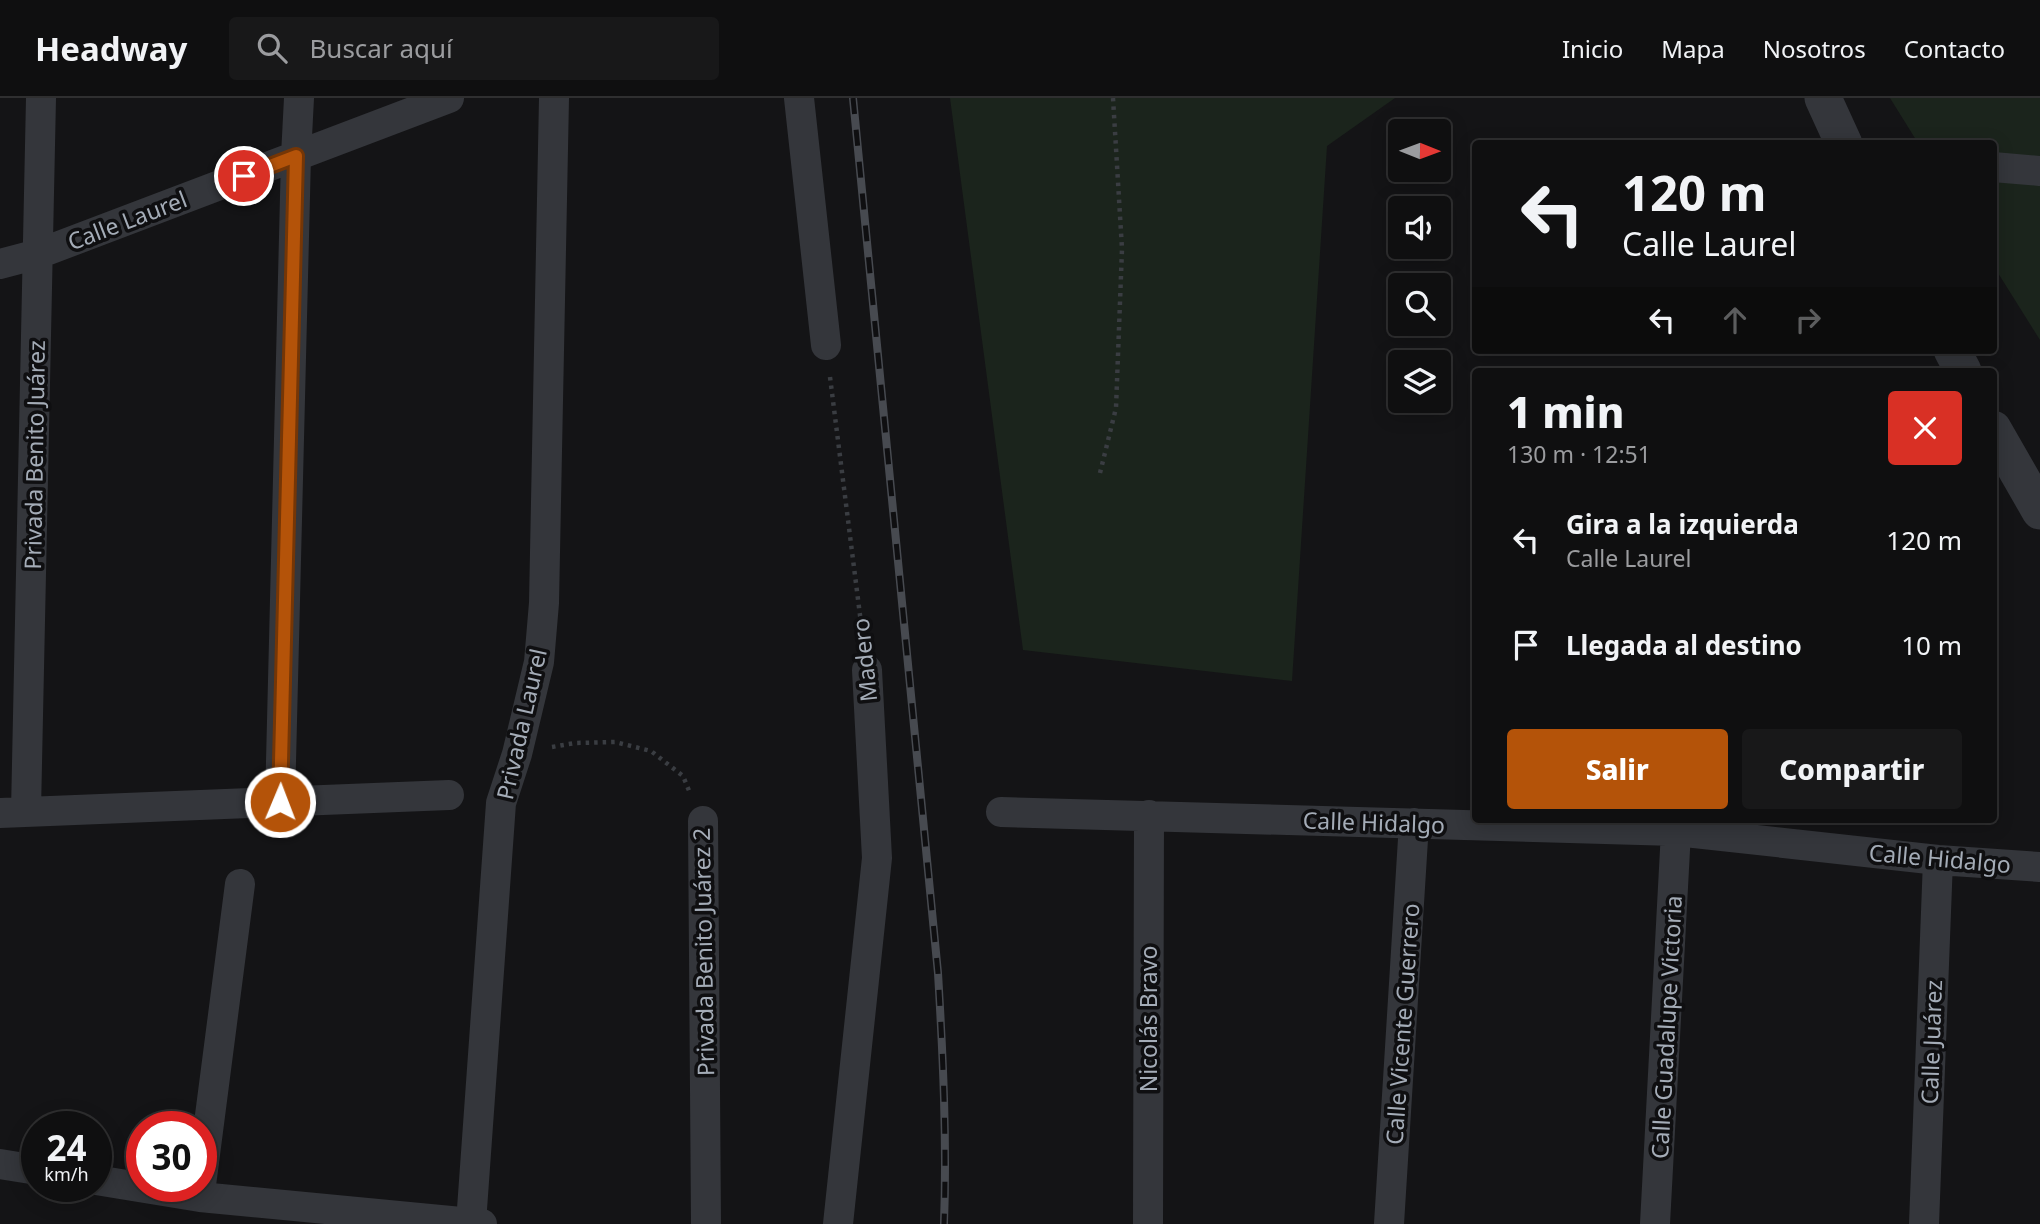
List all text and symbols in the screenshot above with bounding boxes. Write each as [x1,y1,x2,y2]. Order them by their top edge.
search box [229,17,719,80]
text: Headway [35,26,187,71]
icon: search [253,29,291,67]
text: Buscar aquí [309,30,453,66]
text: Inicio [1562,32,1623,65]
text: Mapa [1661,32,1725,65]
text: Nosotros [1763,32,1866,65]
text: Contacto [1904,32,2005,65]
north arrow [1388,119,1451,182]
map controls [1388,119,1451,413]
pin [214,146,274,206]
icon: arrive [225,157,263,195]
text: 120 m [1622,159,1767,225]
icon: left [1507,168,1598,259]
street label: Calle Laurel [63,183,191,257]
button: sound [1388,196,1451,259]
text: Calle Laurel [1622,222,1796,265]
button: search [1388,273,1451,336]
icon: left [1643,301,1681,339]
icon: ahead [1716,301,1754,339]
icon: right [1789,301,1827,339]
street label: Privada Benito Juárez [16,340,52,570]
button: layers [1388,350,1451,413]
text: 1 min [1507,383,1624,440]
button: close [1888,391,1962,465]
text: 130 m · 12:51 [1507,438,1651,470]
text: Gira a la izquierda [1566,506,1799,542]
icon: left [1507,521,1545,559]
text: 120 m [1886,522,1962,558]
text: Calle Laurel [1566,542,1691,574]
street label: Madero [844,617,884,703]
icon: arrive [1507,626,1545,664]
text: Llegada al destino [1566,627,1802,663]
text: 10 m [1901,627,1962,663]
street label: Privada Laurel [488,645,554,803]
button: Salir [1507,729,1728,809]
button: Compartir [1742,729,1962,809]
position arrow [243,765,317,839]
street label: Calle Hidalgo [1302,804,1446,840]
street label: Privada Benito Juárez 2 [685,828,721,1076]
street label: Calle Hidalgo [1868,836,2012,880]
street label: Calle Guadalupe Victoria [1643,894,1689,1160]
street label: Calle Vicente Guerrero [1378,902,1426,1146]
street label: Nicolás Bravo [1132,946,1164,1092]
street label: Calle Juárez [1913,979,1949,1105]
speed limit sign: 30 [126,1111,217,1202]
text: 24 [46,1124,87,1171]
text: km/h [44,1162,89,1186]

